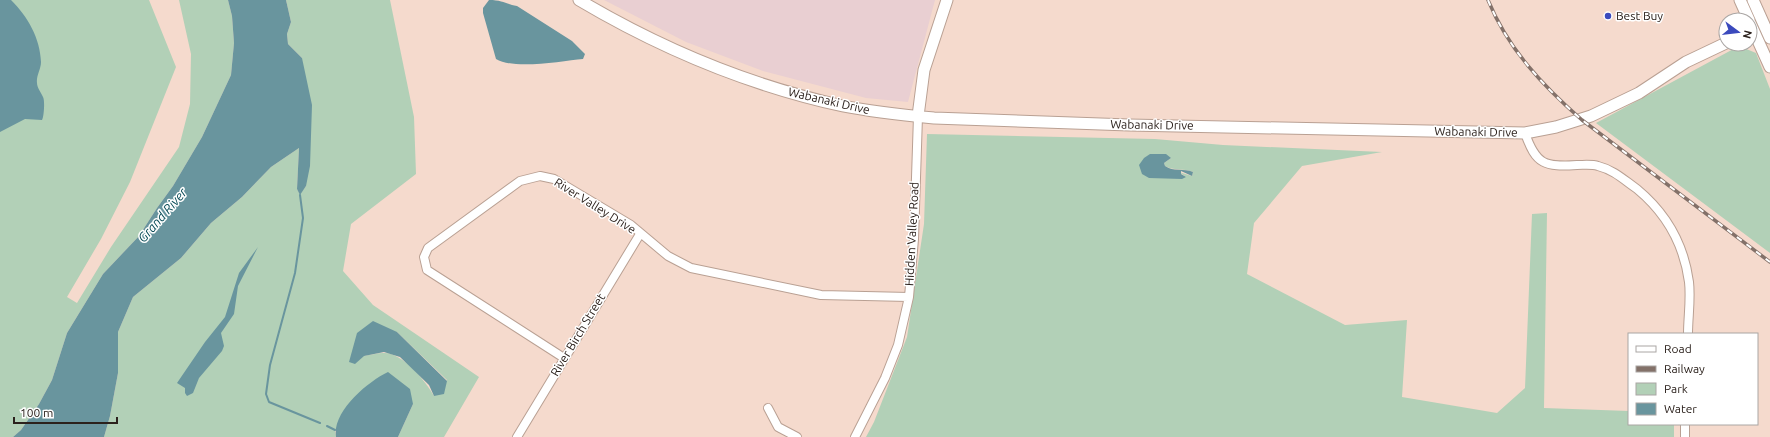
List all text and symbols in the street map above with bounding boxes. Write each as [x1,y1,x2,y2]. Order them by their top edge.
place label: Best Buy [1616,9,1663,22]
marker: Best Buy [1603,11,1613,21]
north arrow [1718,12,1758,52]
text: N [1741,29,1755,40]
street label: Wabanaki Drive [787,85,871,116]
street label: Wabanaki Drive [1110,117,1194,132]
street label: Wabanaki Drive [1434,124,1518,139]
street label: River Valley Drive [552,175,638,236]
street label: Hidden Valley Road [902,182,921,286]
water label: Grand River [135,184,190,245]
street label: River Birch Street [548,291,607,378]
legend [1628,333,1758,425]
text: Road [1664,342,1692,355]
text: Railway [1664,362,1705,375]
text: Park [1664,382,1688,395]
scale bar [14,399,117,425]
text: Water [1664,402,1697,415]
text: 100 m [20,406,53,419]

